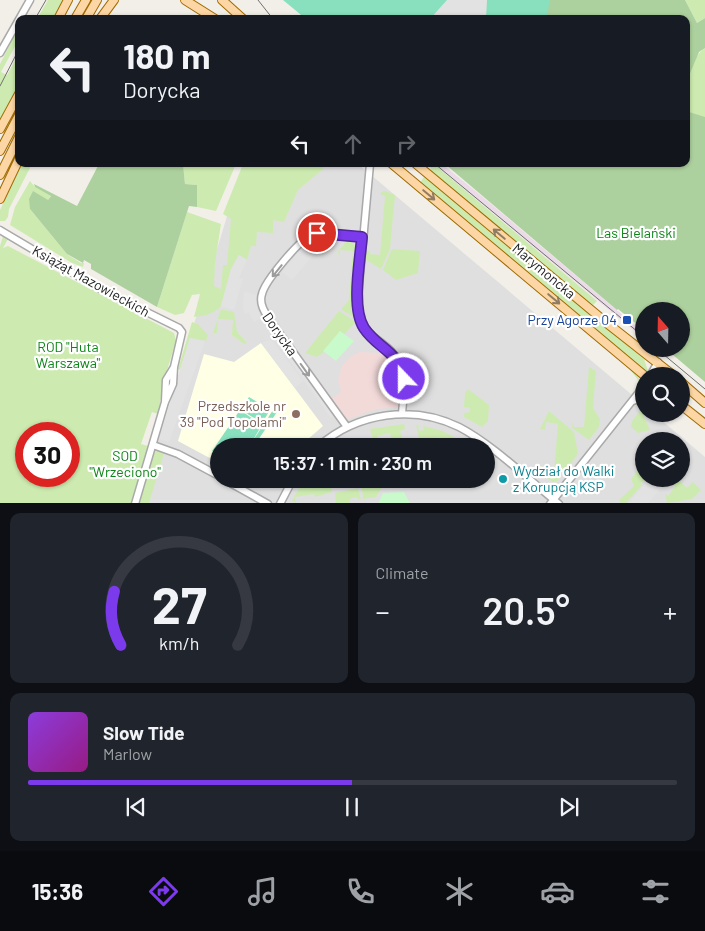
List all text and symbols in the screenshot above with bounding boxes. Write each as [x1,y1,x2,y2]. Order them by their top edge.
text: 180 m [123,34,211,76]
icon: left [40,35,105,100]
text: Dorycka [123,76,200,102]
icon: left [286,130,314,158]
icon: ahead [339,130,367,158]
icon: right [392,130,420,158]
one-way arrow [422,189,435,200]
pin [296,212,338,254]
icon: arrive [303,219,331,247]
park label: Las Bielański [596,224,676,241]
one-way arrow [493,228,506,239]
street label: Marymoncka [509,239,579,302]
street label: Książąt Mazowieckich [30,241,153,320]
one-way arrow [272,264,283,277]
one-way arrow [547,294,560,305]
north arrow [635,302,690,358]
map controls [635,302,690,487]
street label: Dorycka [259,309,302,359]
place label: Przy Agorze 04 [528,311,617,328]
marker: Przy Agorze 04 [621,314,633,326]
park label: ROD "Huta Warszawa" [36,338,100,371]
position arrow [377,352,429,404]
one-way arrow [300,363,310,377]
button: search [635,367,690,422]
place label: Przedszkole nr 39 "Pod Topolami" [180,397,286,430]
marker: Przedszkole nr 39 "Pod Topolami" [290,408,302,420]
speed limit sign: 30 [15,422,80,487]
button: layers [635,432,690,487]
park label: SOD "Wrzeciono" [89,447,161,480]
text: 15:37 · 1 min · 230 m [273,451,432,474]
place label: Wydział do Walki z Korupcją KSP [513,462,614,495]
marker: Wydział do Walki z Korupcją KSP [497,473,509,485]
text: Climate [376,563,428,582]
text: 27 [151,572,206,634]
text: 20.5° [483,587,570,633]
text: − [376,594,390,628]
text: + [663,594,677,628]
text: km/h [159,632,199,654]
text: Slow Tide [103,721,185,744]
text: Marlow [103,744,152,763]
icon: previous [122,793,150,821]
icon: pause [338,793,366,821]
icon: next [555,793,583,821]
icon: directions [146,874,181,909]
icon: music [245,874,280,909]
icon: phone [343,874,378,909]
icon: climate [442,874,477,909]
icon: car [540,874,575,909]
icon: filters [638,874,673,909]
text: 15:36 [32,878,83,904]

